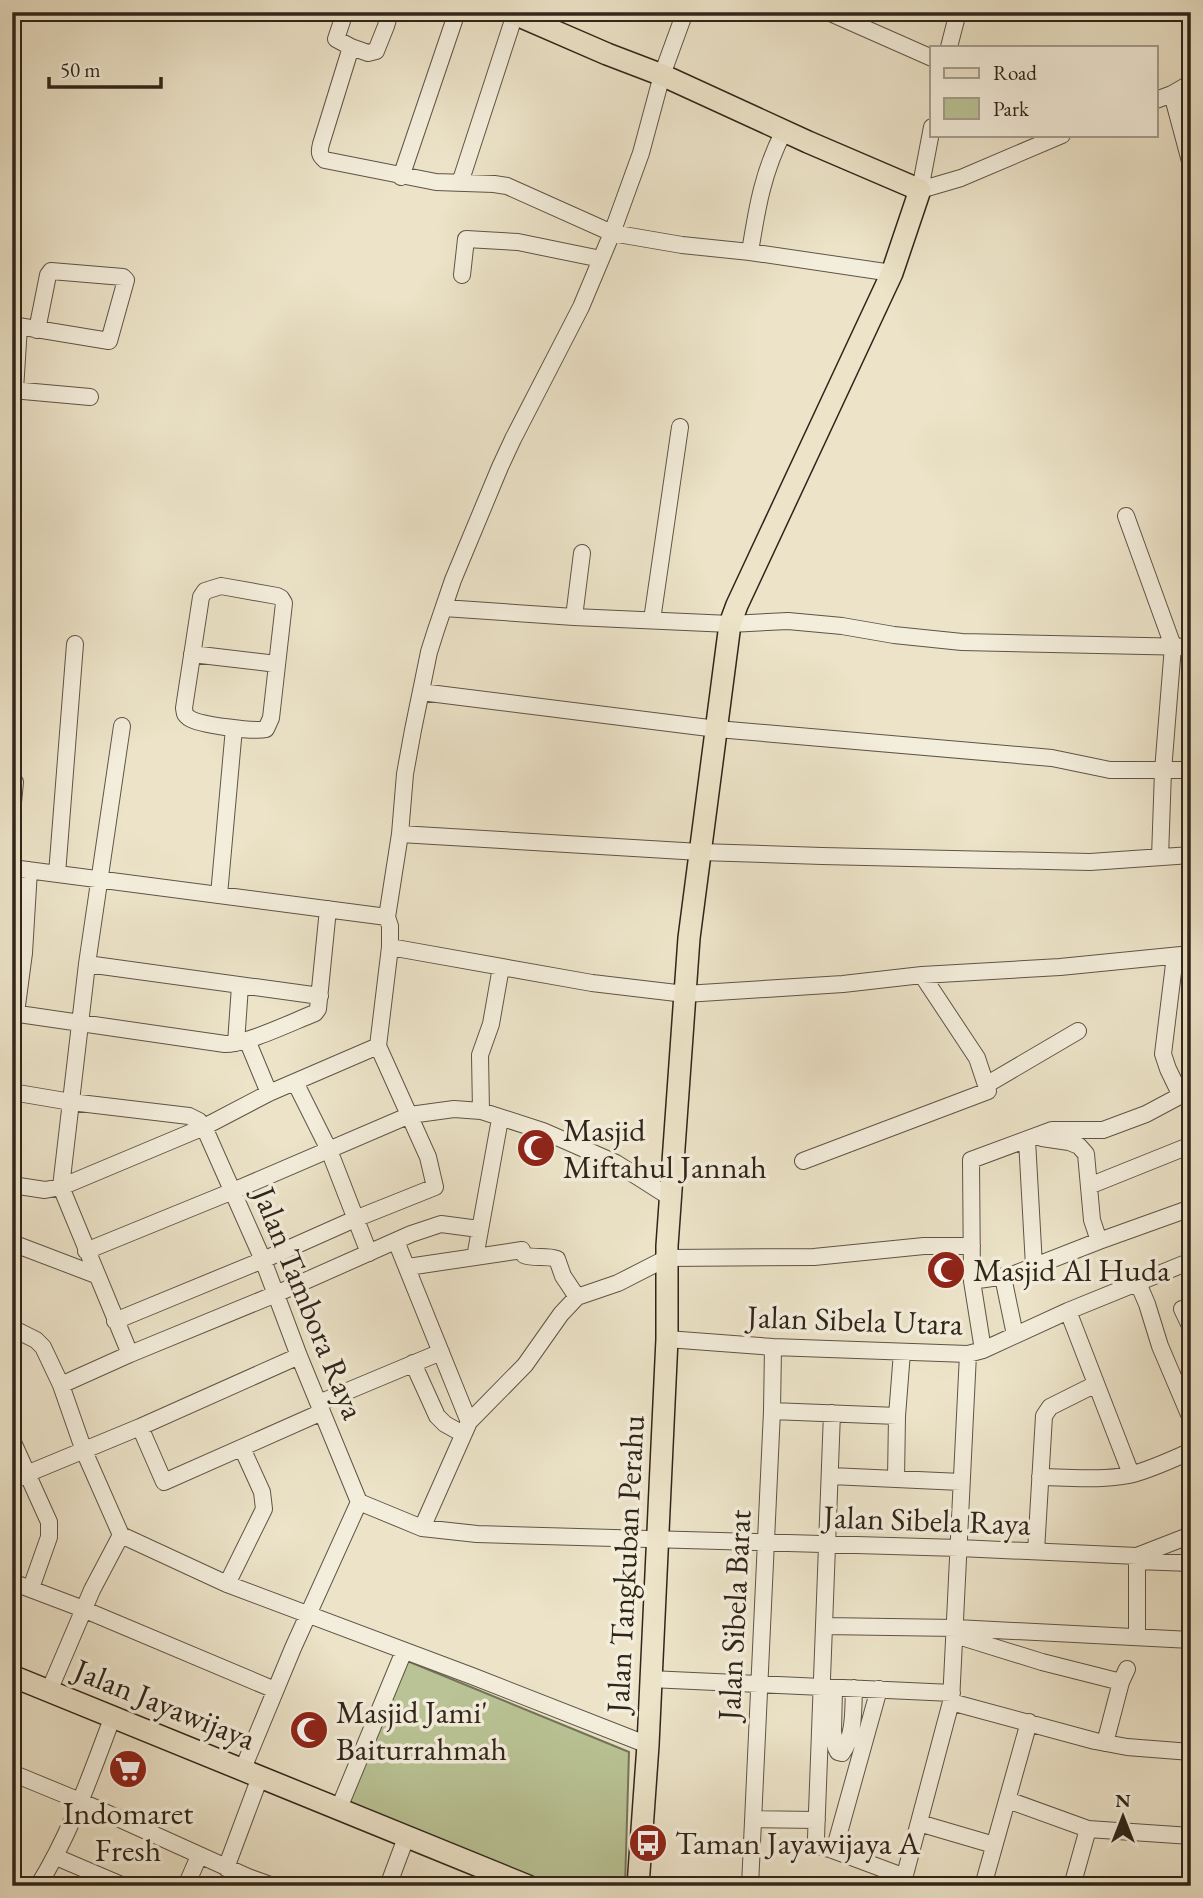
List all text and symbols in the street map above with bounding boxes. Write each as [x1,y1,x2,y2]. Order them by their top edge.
scale bar [49,46,161,90]
legend [930,46,1158,136]
text: 50 m [60,56,101,83]
text: Road [993,59,1037,86]
text: Park [993,95,1030,122]
place label: Masjid Miftahul Jannah [563,1109,767,1188]
mosque icon: Masjid Miftahul Jannah [515,1127,557,1169]
street label: Jalan Tambora Raya [242,1178,375,1426]
mosque icon: Masjid Al Huda [925,1249,967,1291]
place label: Masjid Al Huda [973,1249,1170,1291]
street label: Jalan Sibela Utara [743,1295,964,1345]
street label: Jalan Tangkuban Perahu [596,1414,654,1717]
street label: Jalan Sibela Raya [820,1495,1032,1545]
street label: Jalan Sibela Barat [707,1509,760,1724]
street label: Jalan Jayawijaya [65,1647,262,1760]
place label: Masjid Jami' Baiturrahmah [336,1691,507,1770]
mosque icon: Masjid Jami' Baiturrahmah [288,1709,330,1751]
supermarket icon: Indomaret Fresh [107,1748,149,1790]
north arrow [1088,1783,1158,1853]
text: N [1115,1788,1131,1813]
place label: Indomaret Fresh [63,1792,193,1871]
bus stop icon: Taman Jayawijaya A [627,1822,669,1864]
place label: Taman Jayawijaya A [675,1822,921,1864]

